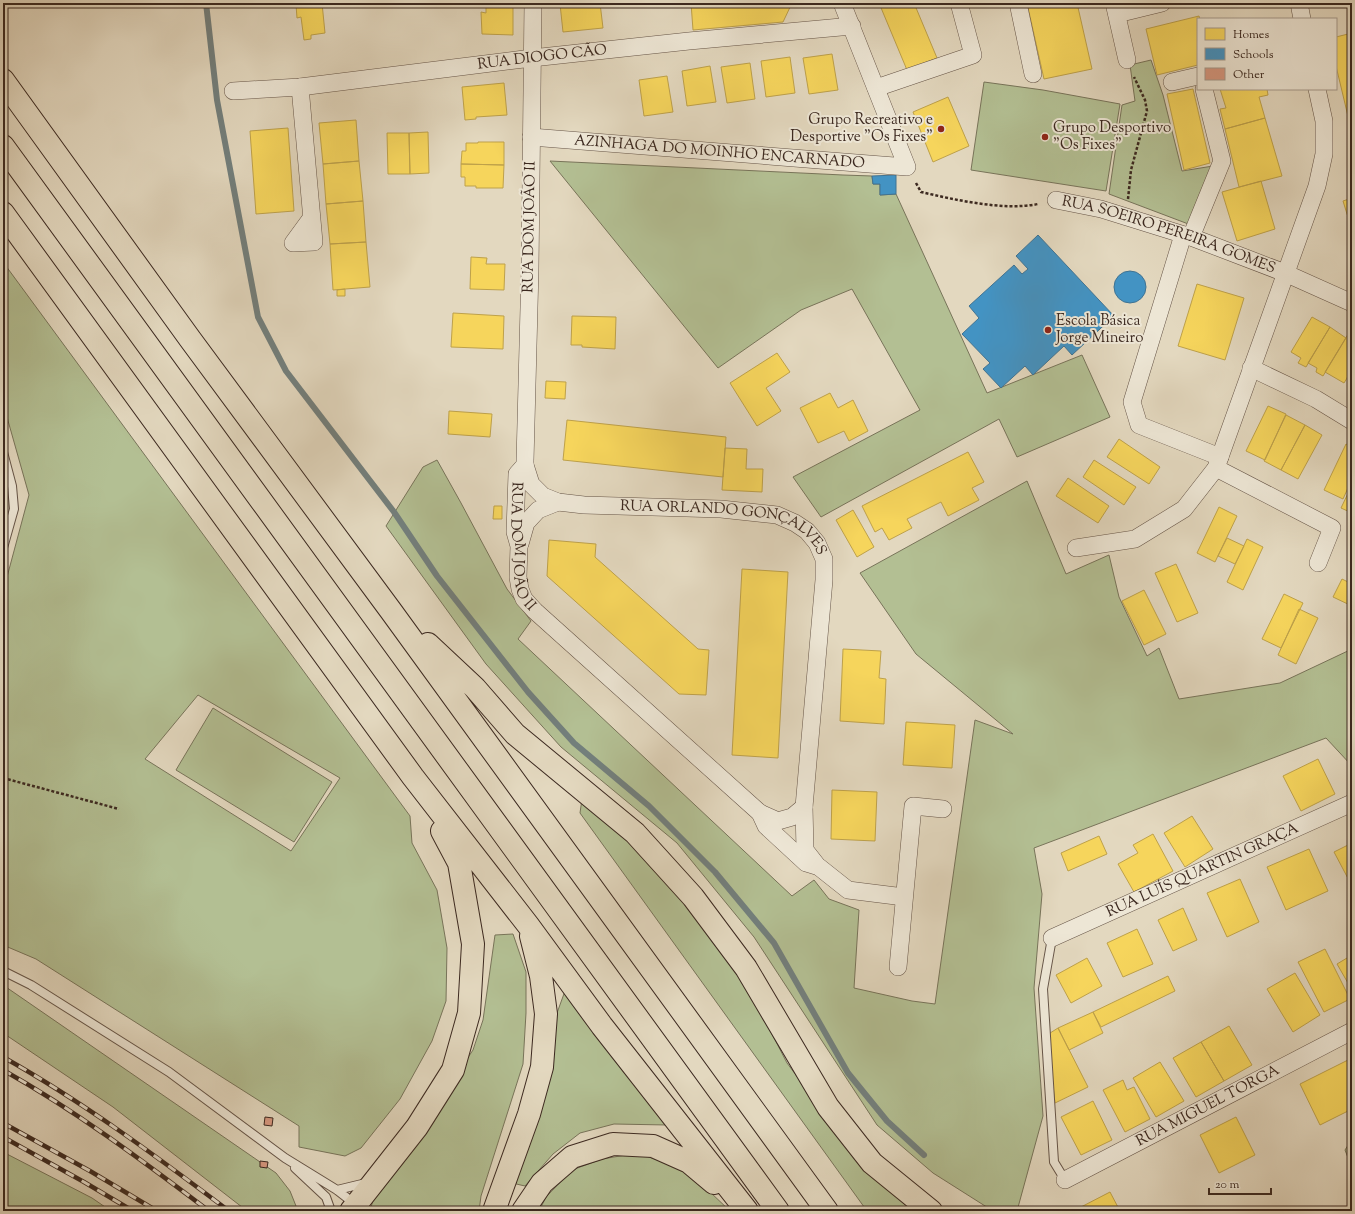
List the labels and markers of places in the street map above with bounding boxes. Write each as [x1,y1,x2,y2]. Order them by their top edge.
place label: Grupo Recreativo e Desportive "Os Fixes" [790,110,933,148]
place label: Grupo Desportivo "Os Fixes" [1053,118,1171,156]
marker: Grupo Recreativo e Desportive "Os Fixes" [936,124,946,134]
marker: Grupo Desportivo "Os Fixes" [1040,132,1050,142]
place label: Escola Básica Jorge Mineiro [1055,311,1143,349]
marker: Escola Básica Jorge Mineiro [1043,325,1053,335]

